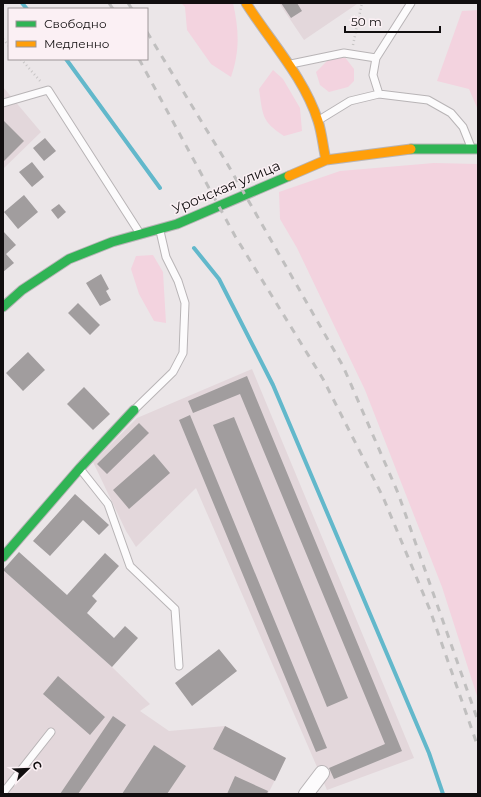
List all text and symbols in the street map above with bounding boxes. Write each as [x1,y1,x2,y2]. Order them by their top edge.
legend [8,8,148,60]
scale bar [345,8,440,34]
text: 50 m [351,14,382,29]
text: Свободно [44,16,107,31]
text: Медленно [44,36,110,51]
street label: Урочская улица [169,156,283,218]
north arrow [8,749,48,789]
text: С [29,759,45,772]

